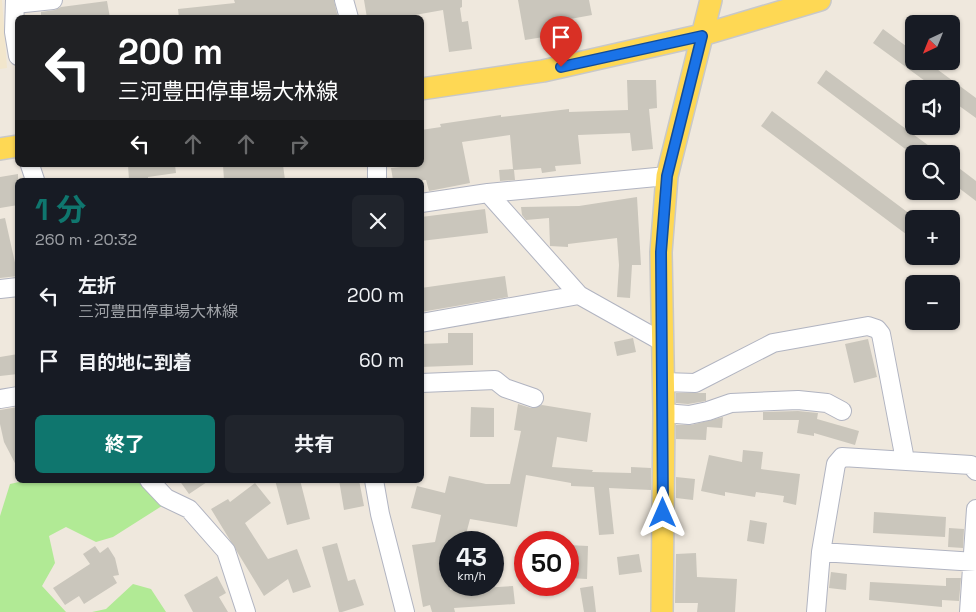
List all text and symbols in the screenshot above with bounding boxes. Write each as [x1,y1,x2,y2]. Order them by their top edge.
north arrow [905,15,960,70]
map controls [905,15,960,330]
pin [540,16,582,67]
icon: arrive [547,23,575,51]
text: 200 m [118,30,223,74]
icon: left [35,35,100,100]
text: 三河豊田停車場大林線 [118,77,338,105]
button: sound [905,80,960,135]
icon: left [126,130,154,158]
icon: ahead [179,130,207,158]
icon: ahead [232,130,260,158]
icon: right [285,130,313,158]
button: search [905,145,960,200]
text: 1 分 [35,190,86,229]
button: close [352,195,404,247]
button: + [905,210,960,265]
text: 260 m · 20:32 [35,229,137,250]
text: 左折 [78,273,116,298]
button: − [905,275,960,330]
icon: left [35,282,63,310]
text: 200 m [347,283,404,308]
text: 三河豊田停車場大林線 [78,301,238,322]
icon: arrive [35,347,63,375]
text: 60 m [359,348,404,373]
text: 目的地に到着 [78,350,192,375]
button: 終了 [35,415,215,473]
button: 共有 [225,415,404,473]
position arrow [636,486,688,538]
speed limit sign: 50 [514,531,579,596]
text: 43 [456,541,487,573]
text: km/h [457,568,486,584]

